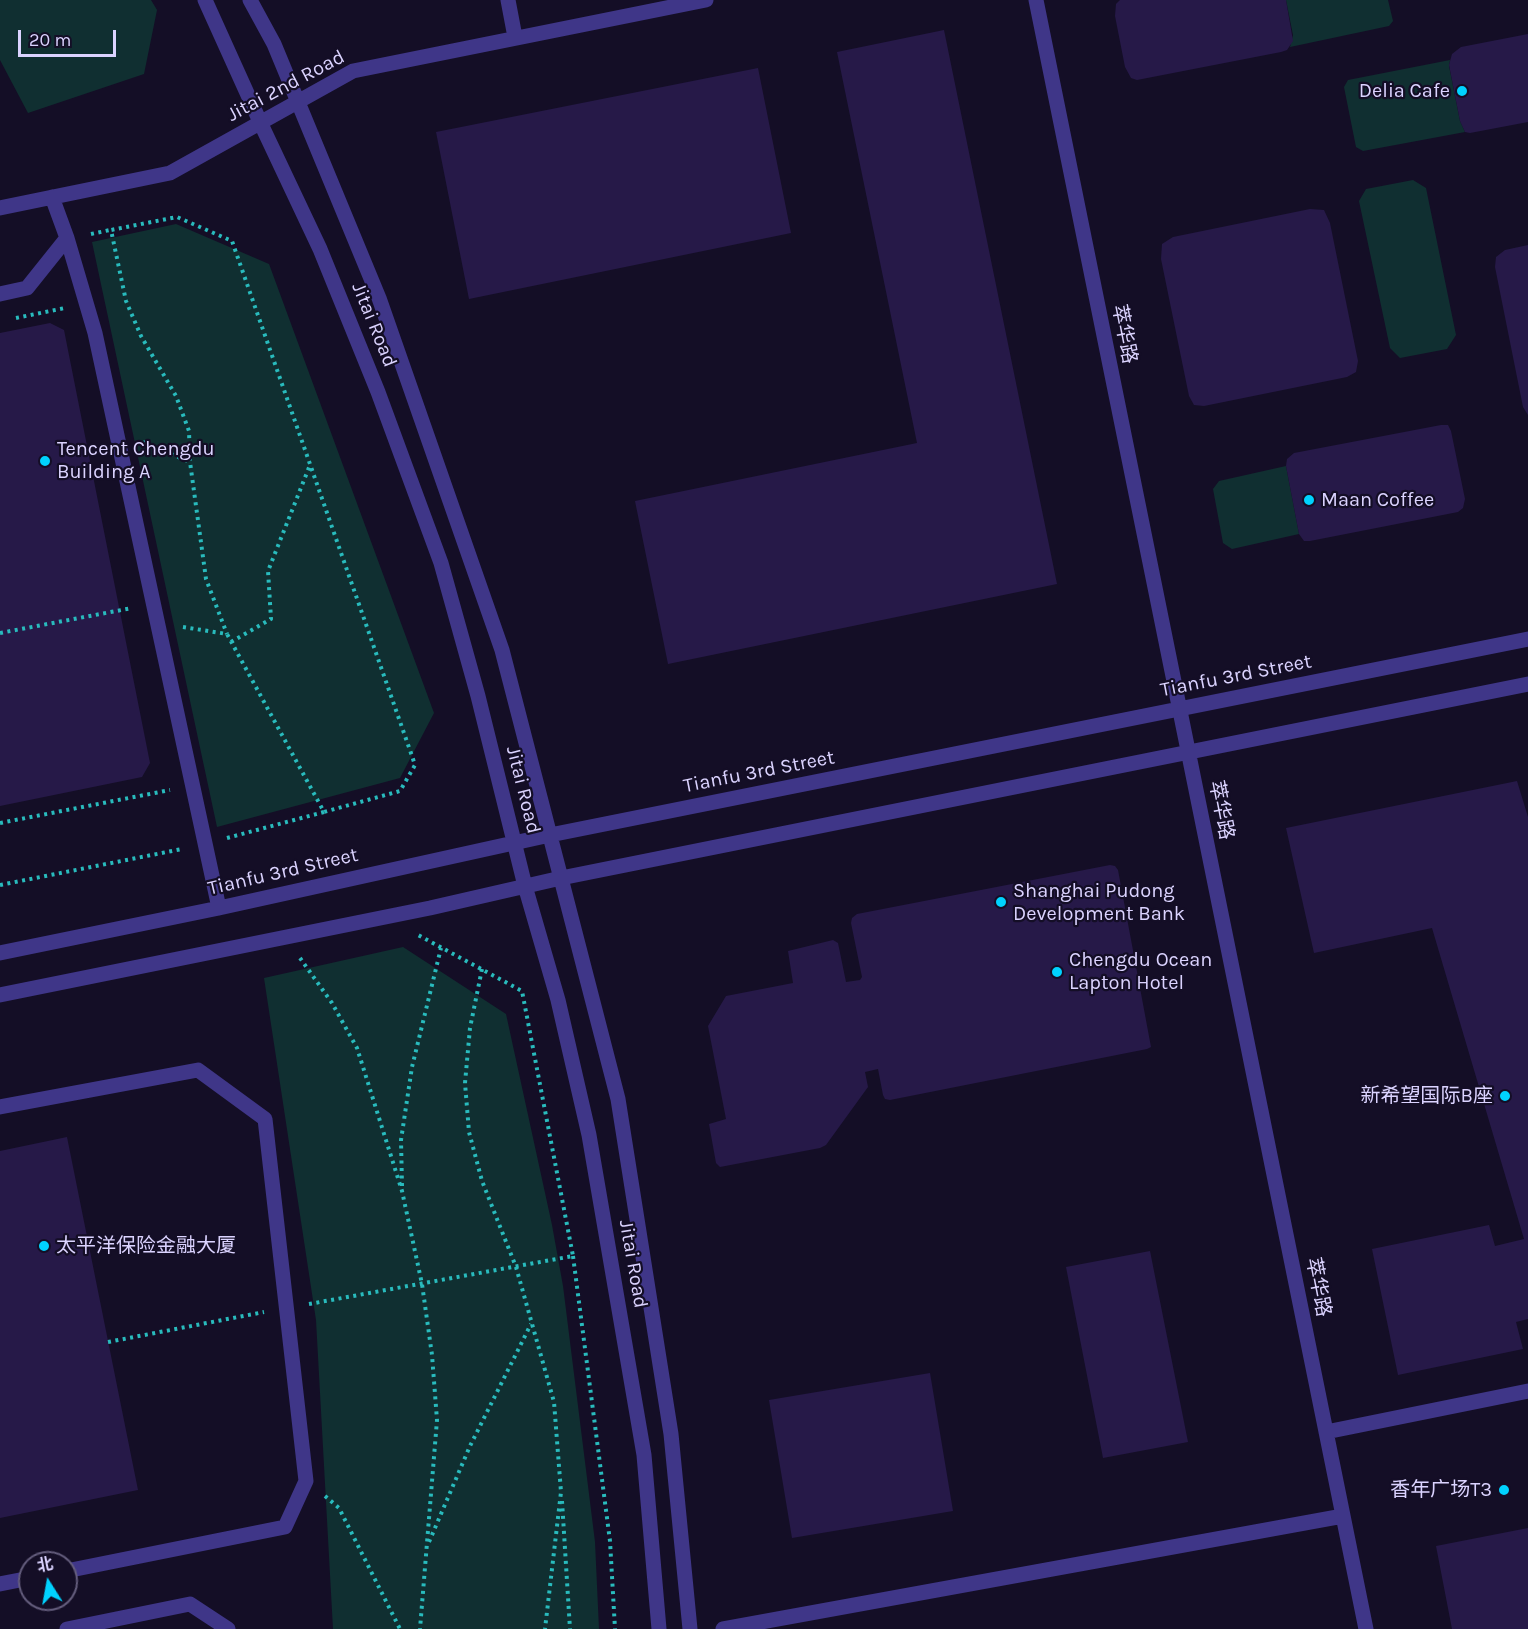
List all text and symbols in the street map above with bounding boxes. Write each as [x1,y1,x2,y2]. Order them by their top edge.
scale bar [21,18,118,56]
text: 20 m [29,29,71,51]
street label: Jitai 2nd Road [223,45,349,127]
place label: Delia Cafe [1359,79,1450,103]
marker: Delia Cafe [1455,84,1469,98]
street label: Jitai Road [346,279,402,371]
street label: 萃华路 [1106,302,1142,366]
place label: Tencent Chengdu Building A [57,437,215,484]
marker: Tencent Chengdu Building A [38,454,52,468]
place label: Maan Coffee [1321,488,1434,512]
marker: Maan Coffee [1302,493,1316,507]
street label: Tianfu 3rd Street [1158,650,1314,702]
street label: Jitai Road [501,744,545,836]
street label: Tianfu 3rd Street [681,746,837,798]
street label: 萃华路 [1203,778,1239,842]
street label: Tianfu 3rd Street [206,843,360,901]
place label: Shanghai Pudong Development Bank [1013,879,1185,926]
marker: Shanghai Pudong Development Bank [994,895,1008,909]
place label: Chengdu Ocean Lapton Hotel [1069,948,1212,995]
marker: Chengdu Ocean Lapton Hotel [1050,965,1064,979]
place label: 新希望国际B座 [1361,1084,1493,1108]
marker: 新希望国际B座 [1498,1089,1512,1103]
street label: Jitai Road [613,1218,653,1310]
place label: 太平洋保险金融大厦 [56,1234,236,1258]
marker: 太平洋保险金融大厦 [37,1239,51,1253]
street label: 萃华路 [1300,1255,1336,1319]
place label: 香年广场T3 [1390,1478,1492,1502]
marker: 香年广场T3 [1497,1483,1511,1497]
north arrow [18,1551,78,1611]
text: 北 [35,1554,55,1576]

